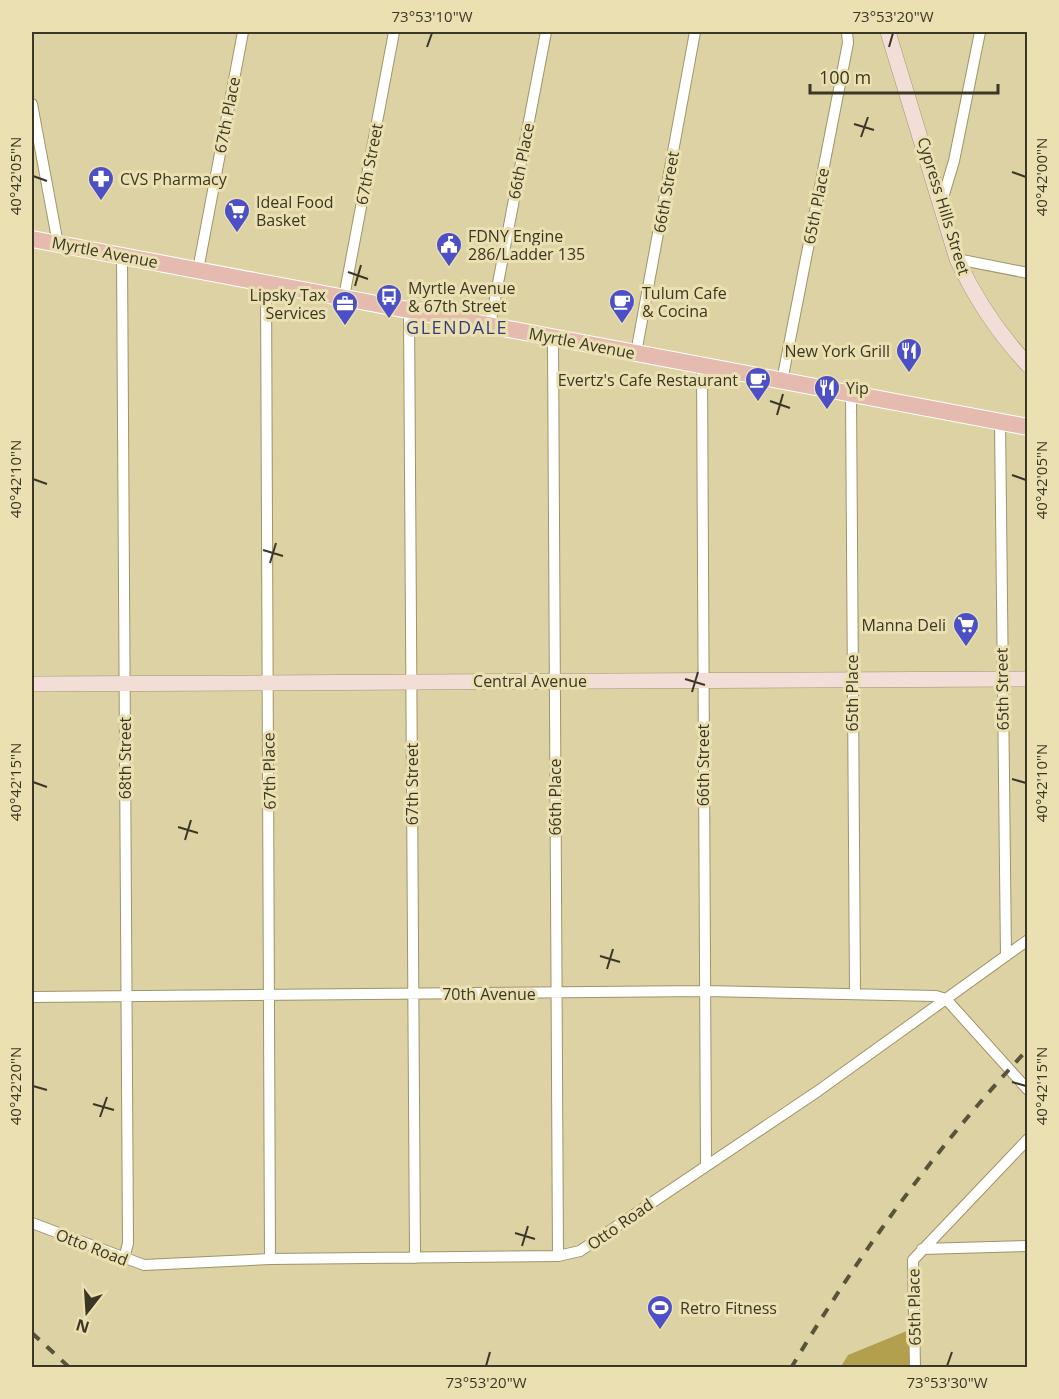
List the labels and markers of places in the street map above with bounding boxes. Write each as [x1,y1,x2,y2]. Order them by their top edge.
pharmacy icon: CVS Pharmacy [86,164,116,202]
place label: CVS Pharmacy [120,168,228,190]
place label: Ideal Food Basket [256,191,334,231]
supermarket icon: Ideal Food Basket [222,196,252,234]
place label: FDNY Engine 286/Ladder 135 [468,225,585,265]
public building icon: FDNY Engine 286/Ladder 135 [434,230,464,268]
place label: Myrtle Avenue & 67th Street [408,277,516,317]
bus stop icon: Myrtle Avenue & 67th Street [374,282,404,320]
place label: Tulum Cafe & Cocina [642,282,727,322]
place label: Lipsky Tax Services [250,284,327,324]
cafe icon: Tulum Cafe & Cocina [607,287,637,325]
office icon: Lipsky Tax Services [330,289,360,327]
restaurant icon: New York Grill [894,336,924,374]
place label: New York Grill [784,340,890,362]
cafe icon: Evertz's Cafe Restaurant [743,365,773,403]
place label: Evertz's Cafe Restaurant [558,369,738,391]
restaurant icon: Yip [812,373,842,411]
place label: Yip [846,377,869,399]
supermarket icon: Manna Deli [951,610,981,648]
place label: Manna Deli [861,614,946,636]
sports icon: Retro Fitness [645,1293,675,1331]
place label: Retro Fitness [680,1297,777,1319]

